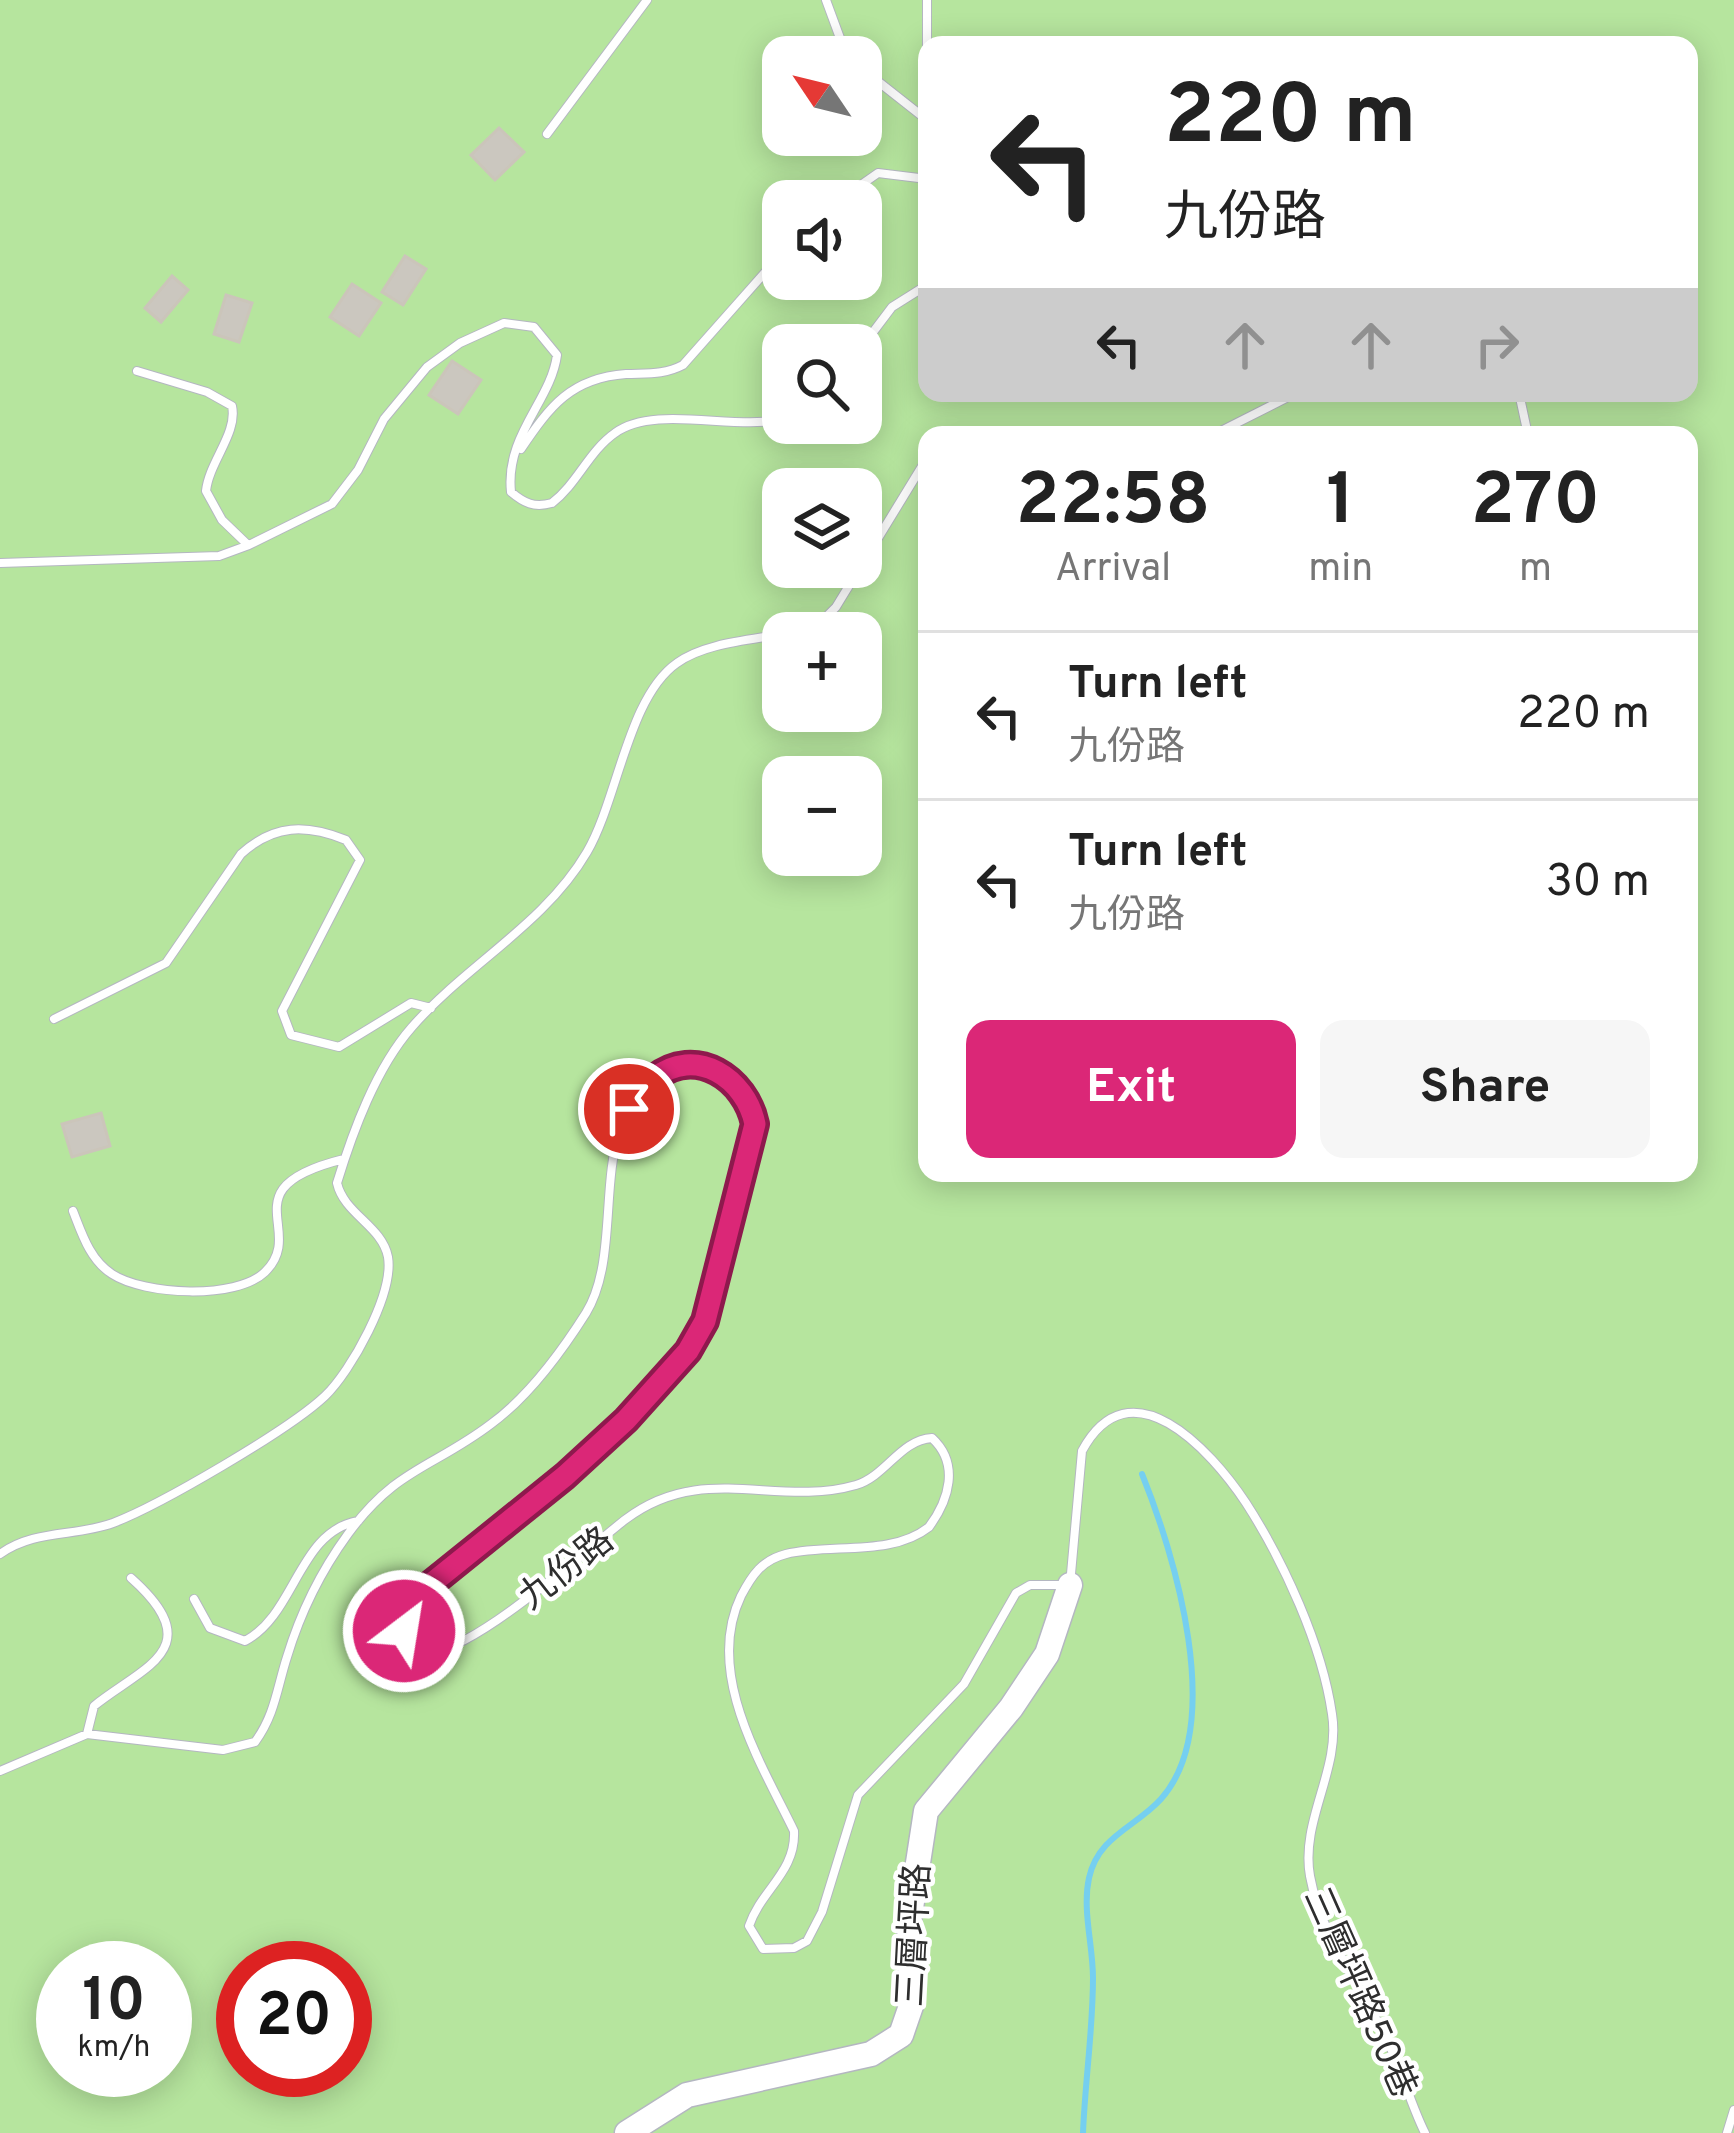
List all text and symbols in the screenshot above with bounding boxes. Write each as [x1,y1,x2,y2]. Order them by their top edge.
north arrow [762,36,882,156]
map controls [762,36,882,876]
text: 220 m [1164,67,1417,173]
icon: left [966,84,1122,240]
button: sound [762,180,882,300]
text: 九份路 [1164,186,1326,255]
icon: left [1086,312,1152,378]
icon: ahead [1212,312,1278,378]
icon: ahead [1338,312,1404,378]
icon: right [1464,312,1530,378]
button: search [762,324,882,444]
text: 22:58 [1016,458,1211,550]
text: 1 [1326,458,1355,550]
text: 270 [1471,458,1600,550]
button: layers [762,468,882,588]
text: Arrival [1055,546,1171,595]
text: min [1308,546,1373,595]
text: m [1519,546,1552,595]
button: + [762,612,882,732]
text: Turn left [1068,657,1247,714]
icon: left [966,683,1032,749]
text: 220 m [1517,687,1650,744]
text: 九份路 [1068,725,1185,774]
button: − [762,756,882,876]
text: Turn left [1068,825,1247,882]
icon: left [966,851,1032,917]
text: 30 m [1546,855,1650,912]
text: 九份路 [1068,893,1185,942]
button: Exit [966,1020,1296,1158]
button: Share [1320,1020,1650,1158]
pin [578,1058,680,1160]
icon: arrive [596,1076,662,1142]
street label: 九份路 [511,1519,624,1622]
position arrow [341,1568,467,1694]
street label: 三層坪路 [889,1862,943,2008]
street label: 三層坪路50巷 [1291,1881,1425,2106]
speed limit sign: 20 [216,1941,372,2097]
text: 10 [82,1966,146,2042]
text: km/h [78,2030,150,2067]

